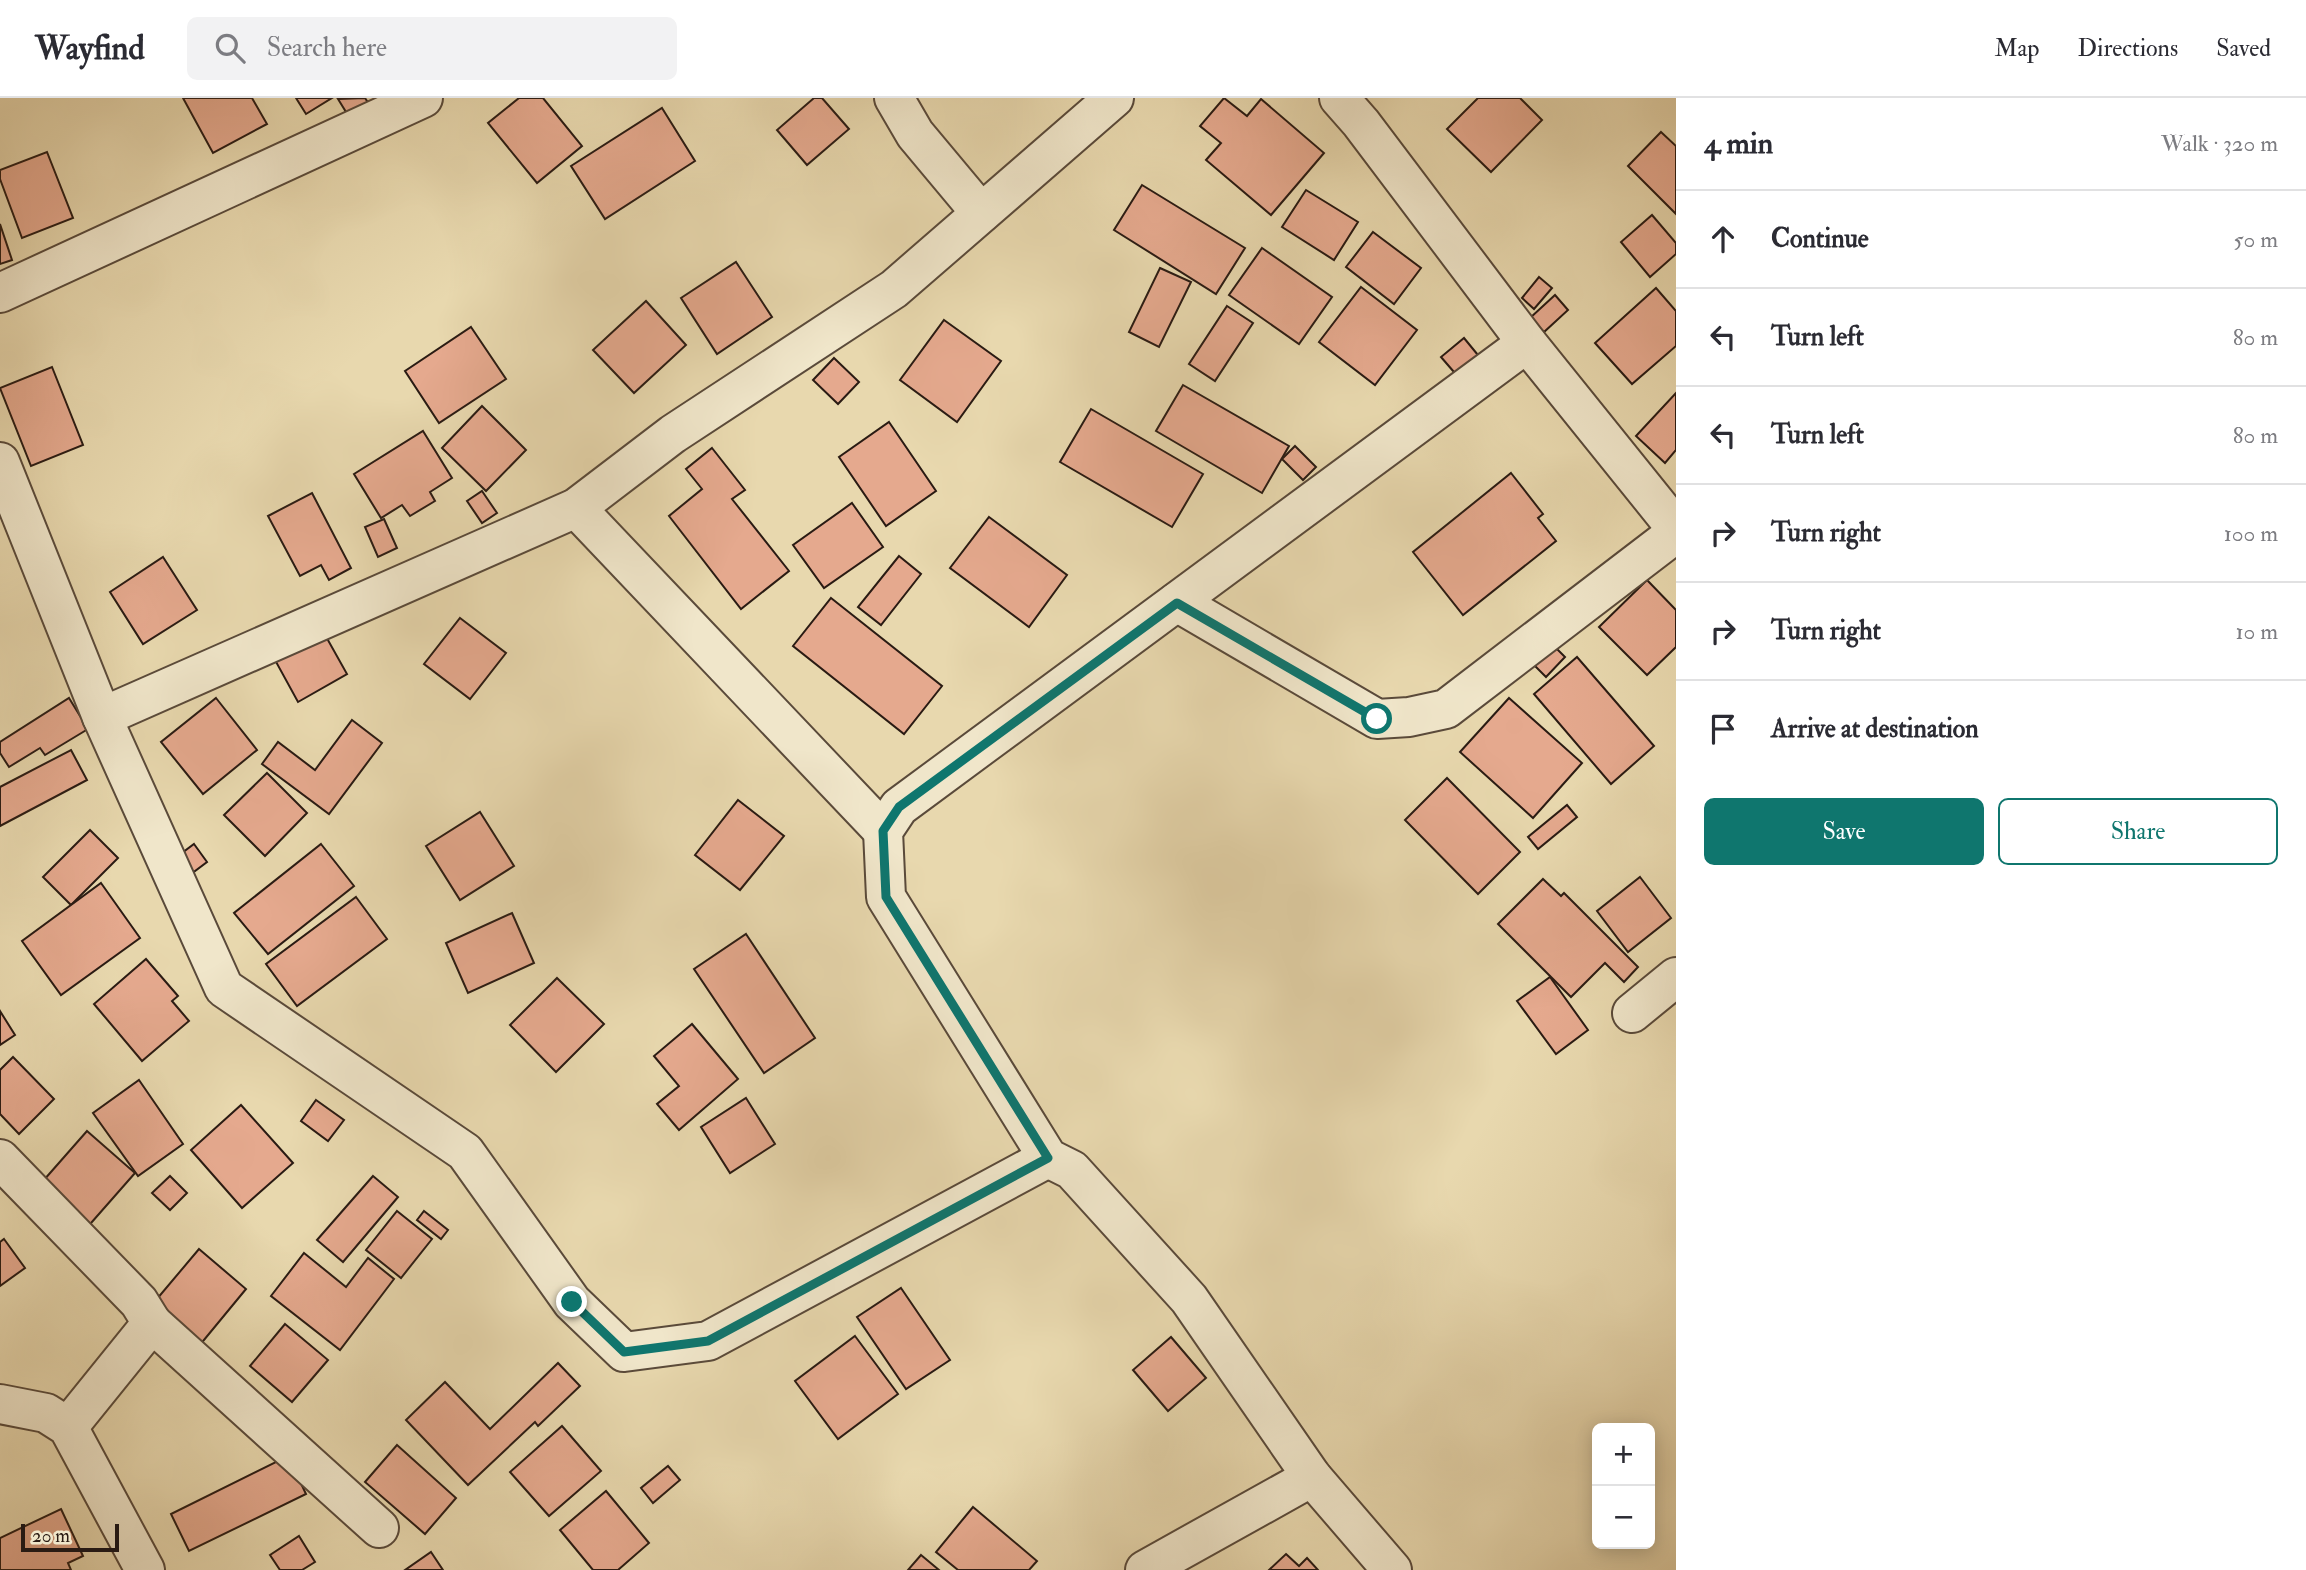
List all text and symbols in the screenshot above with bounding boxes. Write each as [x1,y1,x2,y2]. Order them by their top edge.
search box [187,17,677,80]
text: Wayfind [35,28,145,69]
icon: search [211,29,249,67]
text: Search here [267,32,387,64]
text: Map [1994,33,2039,64]
text: Directions [2077,33,2178,64]
text: Saved [2216,33,2271,64]
text: 4 min [1704,125,1773,162]
text: Walk · 320 m [2161,129,2278,158]
icon: ahead [1704,220,1742,258]
text: Continue [1771,223,1869,255]
text: 50 m [2234,225,2278,254]
icon: left [1704,318,1742,356]
text: Turn left [1771,321,1864,353]
text: 80 m [2233,323,2278,352]
icon: left [1704,416,1742,454]
text: Turn left [1771,419,1864,451]
text: 80 m [2233,421,2278,450]
icon: right [1704,514,1742,552]
text: Turn right [1771,517,1881,549]
text: 100 m [2224,519,2278,548]
icon: right [1704,612,1742,650]
text: Turn right [1771,615,1881,647]
text: 10 m [2235,617,2278,646]
route start [1361,703,1392,734]
icon: arrive [1704,710,1742,748]
text: Arrive at destination [1771,713,1979,745]
button: Save [1704,798,1984,865]
button: Share [1998,798,2278,865]
route end [556,1286,587,1317]
map controls [1592,1423,1655,1549]
button: + [1592,1423,1655,1486]
button: − [1592,1486,1655,1549]
scale bar [21,1521,119,1553]
text: 20 m [32,1524,70,1548]

